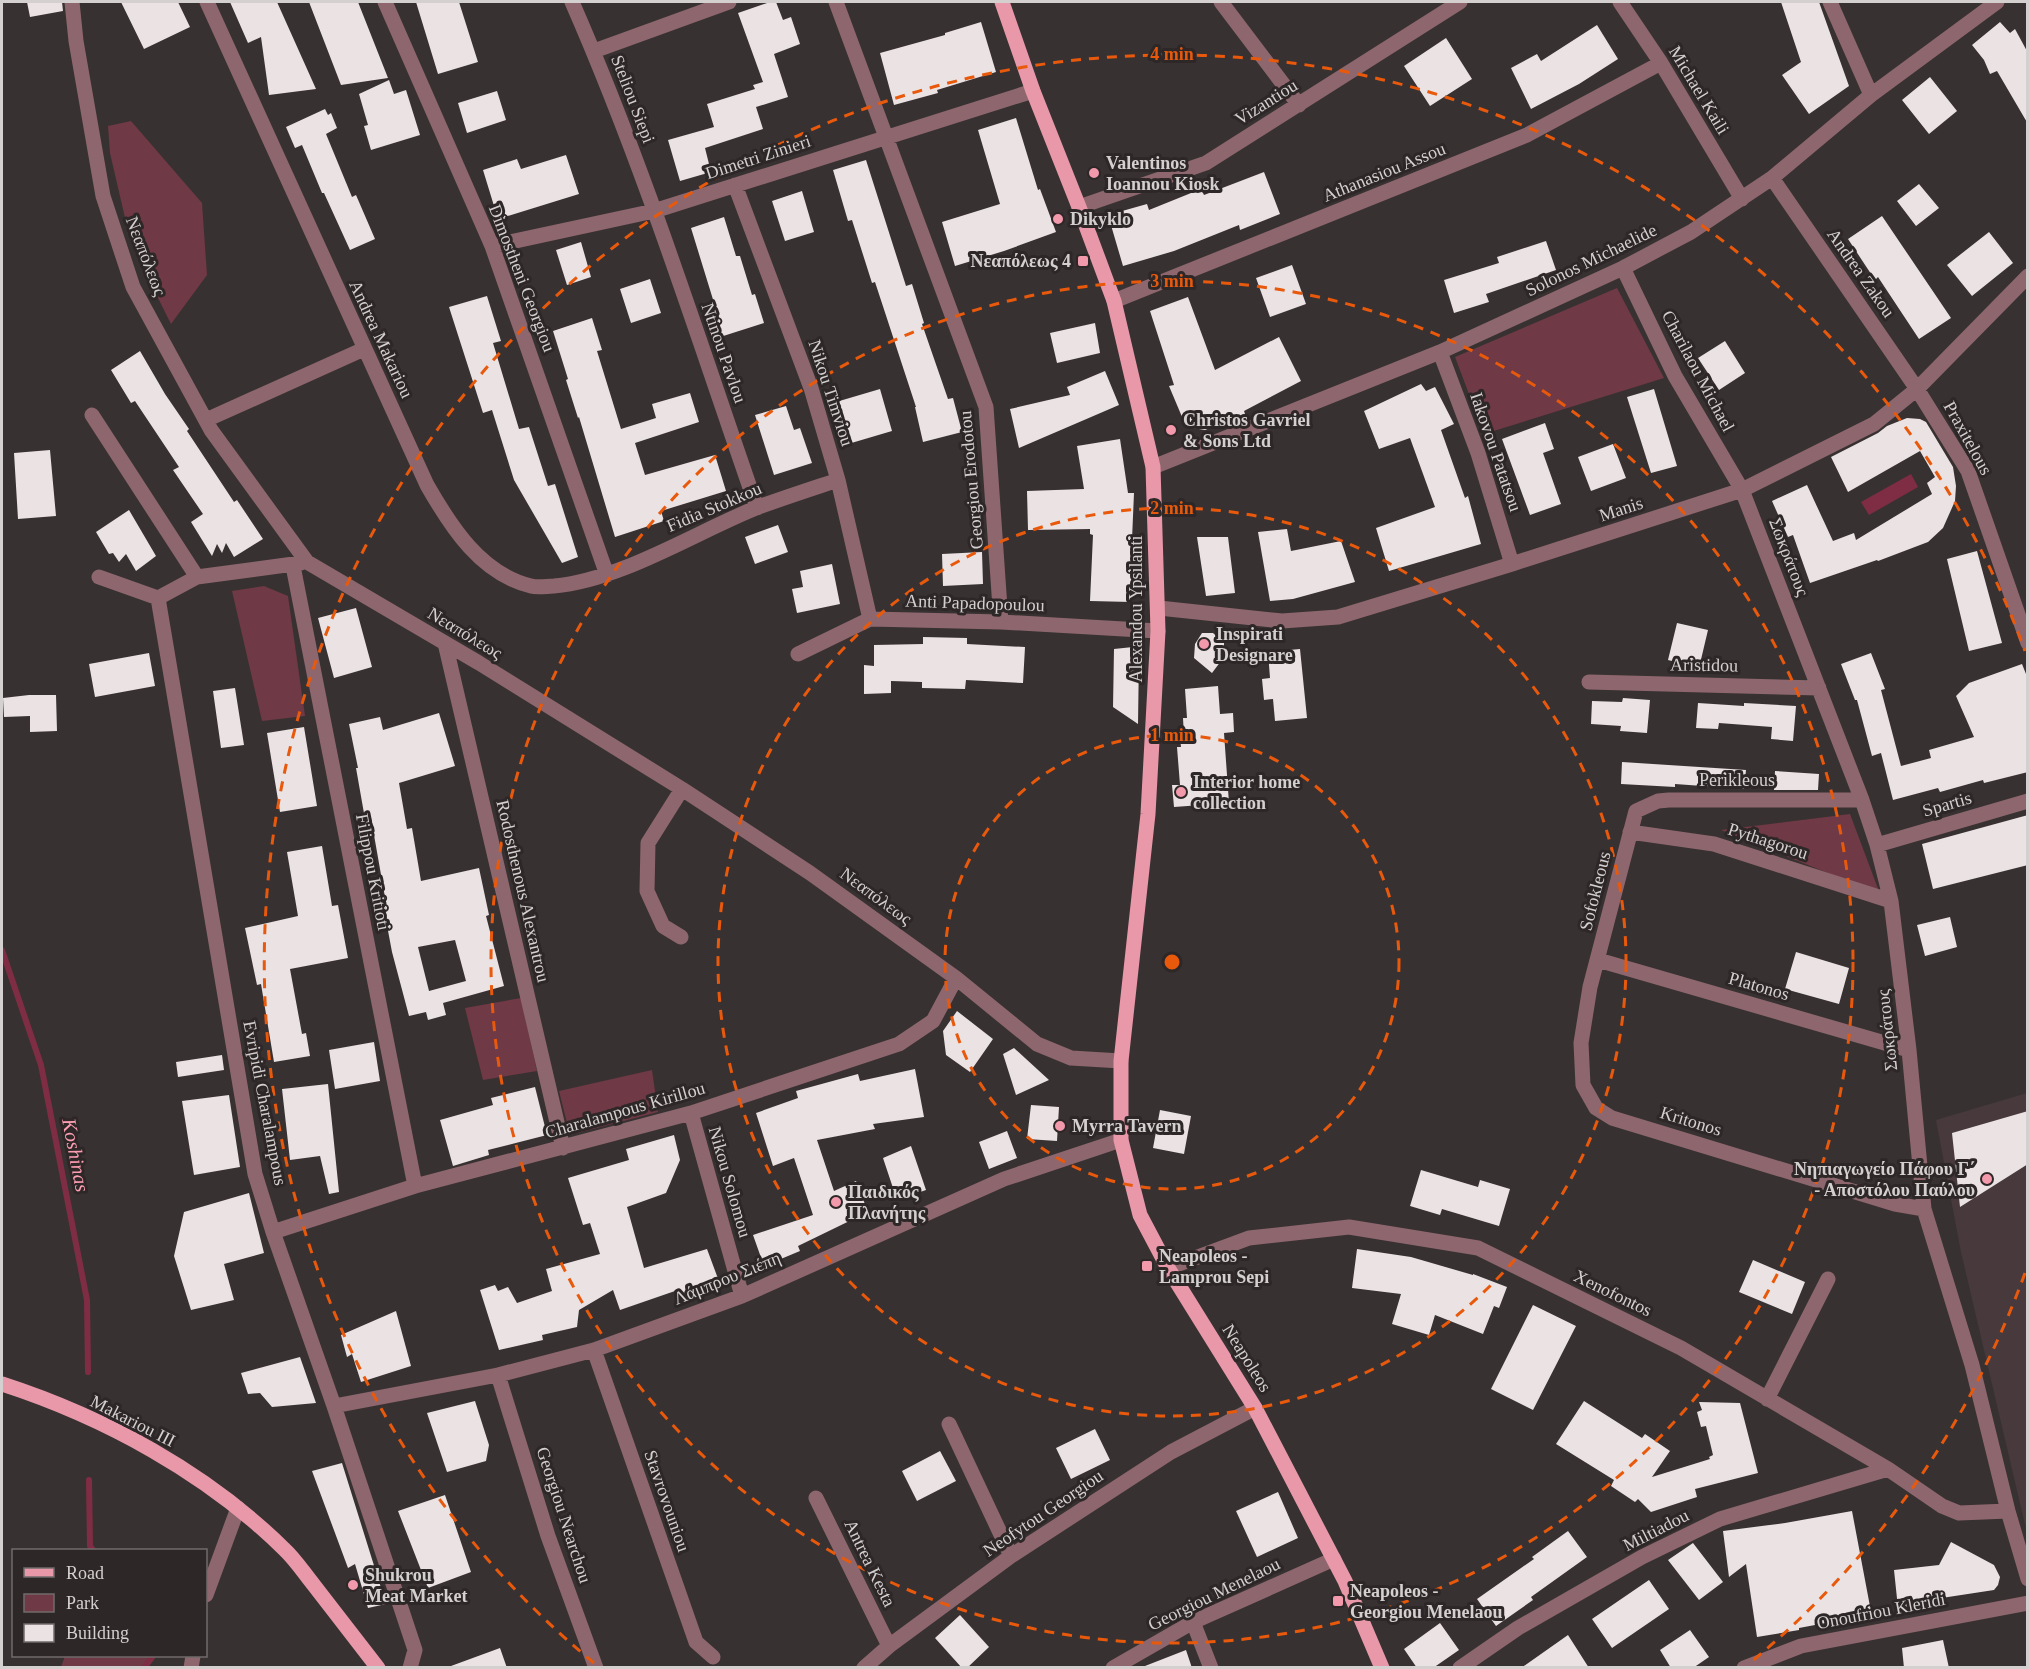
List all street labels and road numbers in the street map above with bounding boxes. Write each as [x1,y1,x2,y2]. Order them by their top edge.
street label: Michael Kaili [1665,42,1733,138]
street label: Steliou Siepi [607,52,659,146]
street label: Vizantiou [1231,75,1301,129]
street label: Dimetri Zinieri [703,131,813,183]
street label: Athanasiou Assou [1320,138,1448,206]
street label: Dimostheni Georgiou [485,202,559,354]
street label: Νεαπόλεως [122,214,170,298]
street label: Solonos Michaelide [1522,220,1660,300]
street label: Andrea Zakou [1823,225,1899,321]
street label: Andrea Makariou [345,277,417,401]
street label: Ntinou Pavlou [698,300,750,406]
street label: Charilaou Michael [1658,307,1738,435]
street label: Nikou Timviou [804,337,858,449]
street label: Iakovou Patatsou [1466,390,1526,514]
street label: Praxitelous [1940,398,1996,478]
street label: Georgiou Erodotou [955,410,987,550]
street label: Fidia Stokkou [663,478,765,536]
street label: Manis [1597,493,1645,525]
street label: Σωκράτους [1765,515,1813,599]
street label: Alexandou Ypsilanti [1126,535,1146,683]
street label: Anti Papadopoulou [905,591,1045,615]
street label: Νεαπόλεως [424,603,506,663]
street label: Aristidou [1670,654,1738,676]
street label: Perikleous [1699,770,1775,790]
street label: Spartis [1920,787,1974,821]
street label: Rodosthenous Alexantrou [492,798,554,984]
street label: Filippou Kritioti [352,812,394,932]
street label: Pythagorou [1725,819,1811,863]
street label: Sofokleous [1575,849,1615,933]
street label: Νεαπόλεως [836,863,916,929]
street label: Platonos [1726,968,1792,1004]
street label: Σωκράτους [1873,988,1901,1072]
street label: Evripidi Charalampous [239,1019,291,1187]
street label: Charalampous Kirillou [543,1078,707,1142]
street label: Kritonos [1658,1102,1724,1140]
street label: Nikou Solomou [705,1124,755,1240]
street label: Λάμπρου Σιέπη [670,1247,784,1309]
street label: Xenofontos [1571,1266,1655,1320]
street label: Neapoleos [1218,1320,1276,1396]
street label: Makariou III [87,1391,179,1451]
street label: Georgiou Nearchou [533,1444,595,1586]
street label: Stavrovouniou [640,1448,694,1554]
street label: Neofytou Georgiou [979,1466,1107,1560]
street label: Miltiadou [1620,1505,1692,1555]
street label: Antrea Kesta [840,1516,900,1610]
street label: Georgiou Menelaou [1145,1553,1283,1635]
street label: Onoufriou Kleridi [1815,1589,1947,1633]

